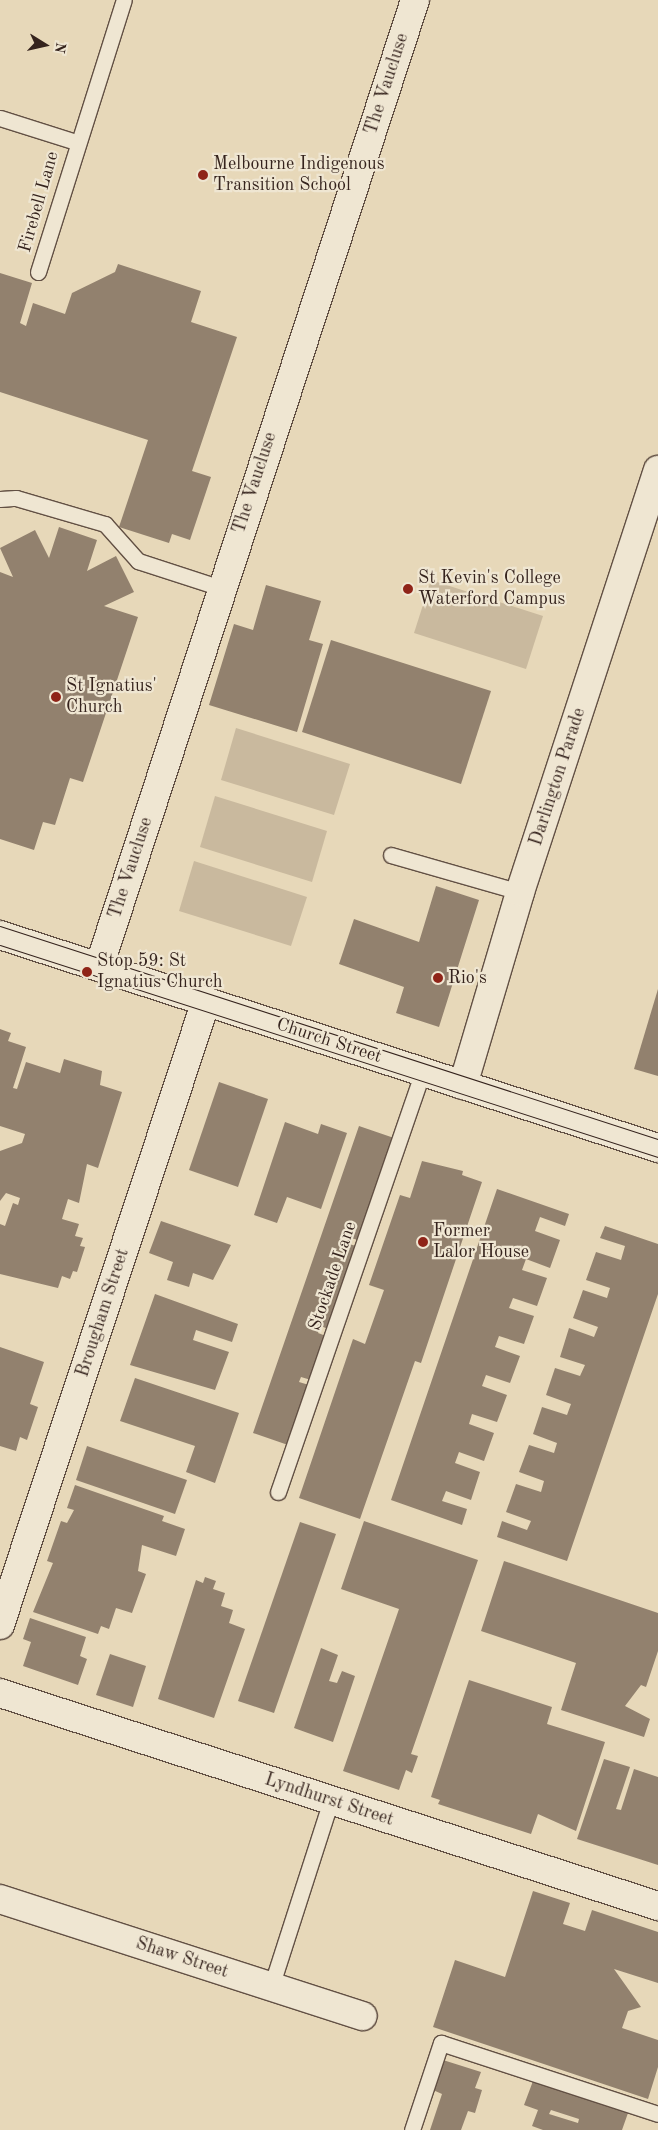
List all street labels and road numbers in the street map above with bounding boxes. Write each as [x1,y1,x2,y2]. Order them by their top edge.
street label: The Vaucluse [360,31,414,137]
street label: Firebell Lane [14,149,64,255]
street label: The Vaucluse [228,430,282,536]
street label: Darlington Parade [526,705,590,849]
street label: The Vaucluse [104,815,158,921]
street label: Church Street [274,1014,384,1068]
street label: Stockade Lane [304,1219,362,1333]
street label: Brougham Street [72,1246,134,1380]
street label: Lyndhurst Street [262,1769,396,1831]
street label: Shaw Street [133,1933,231,1983]

